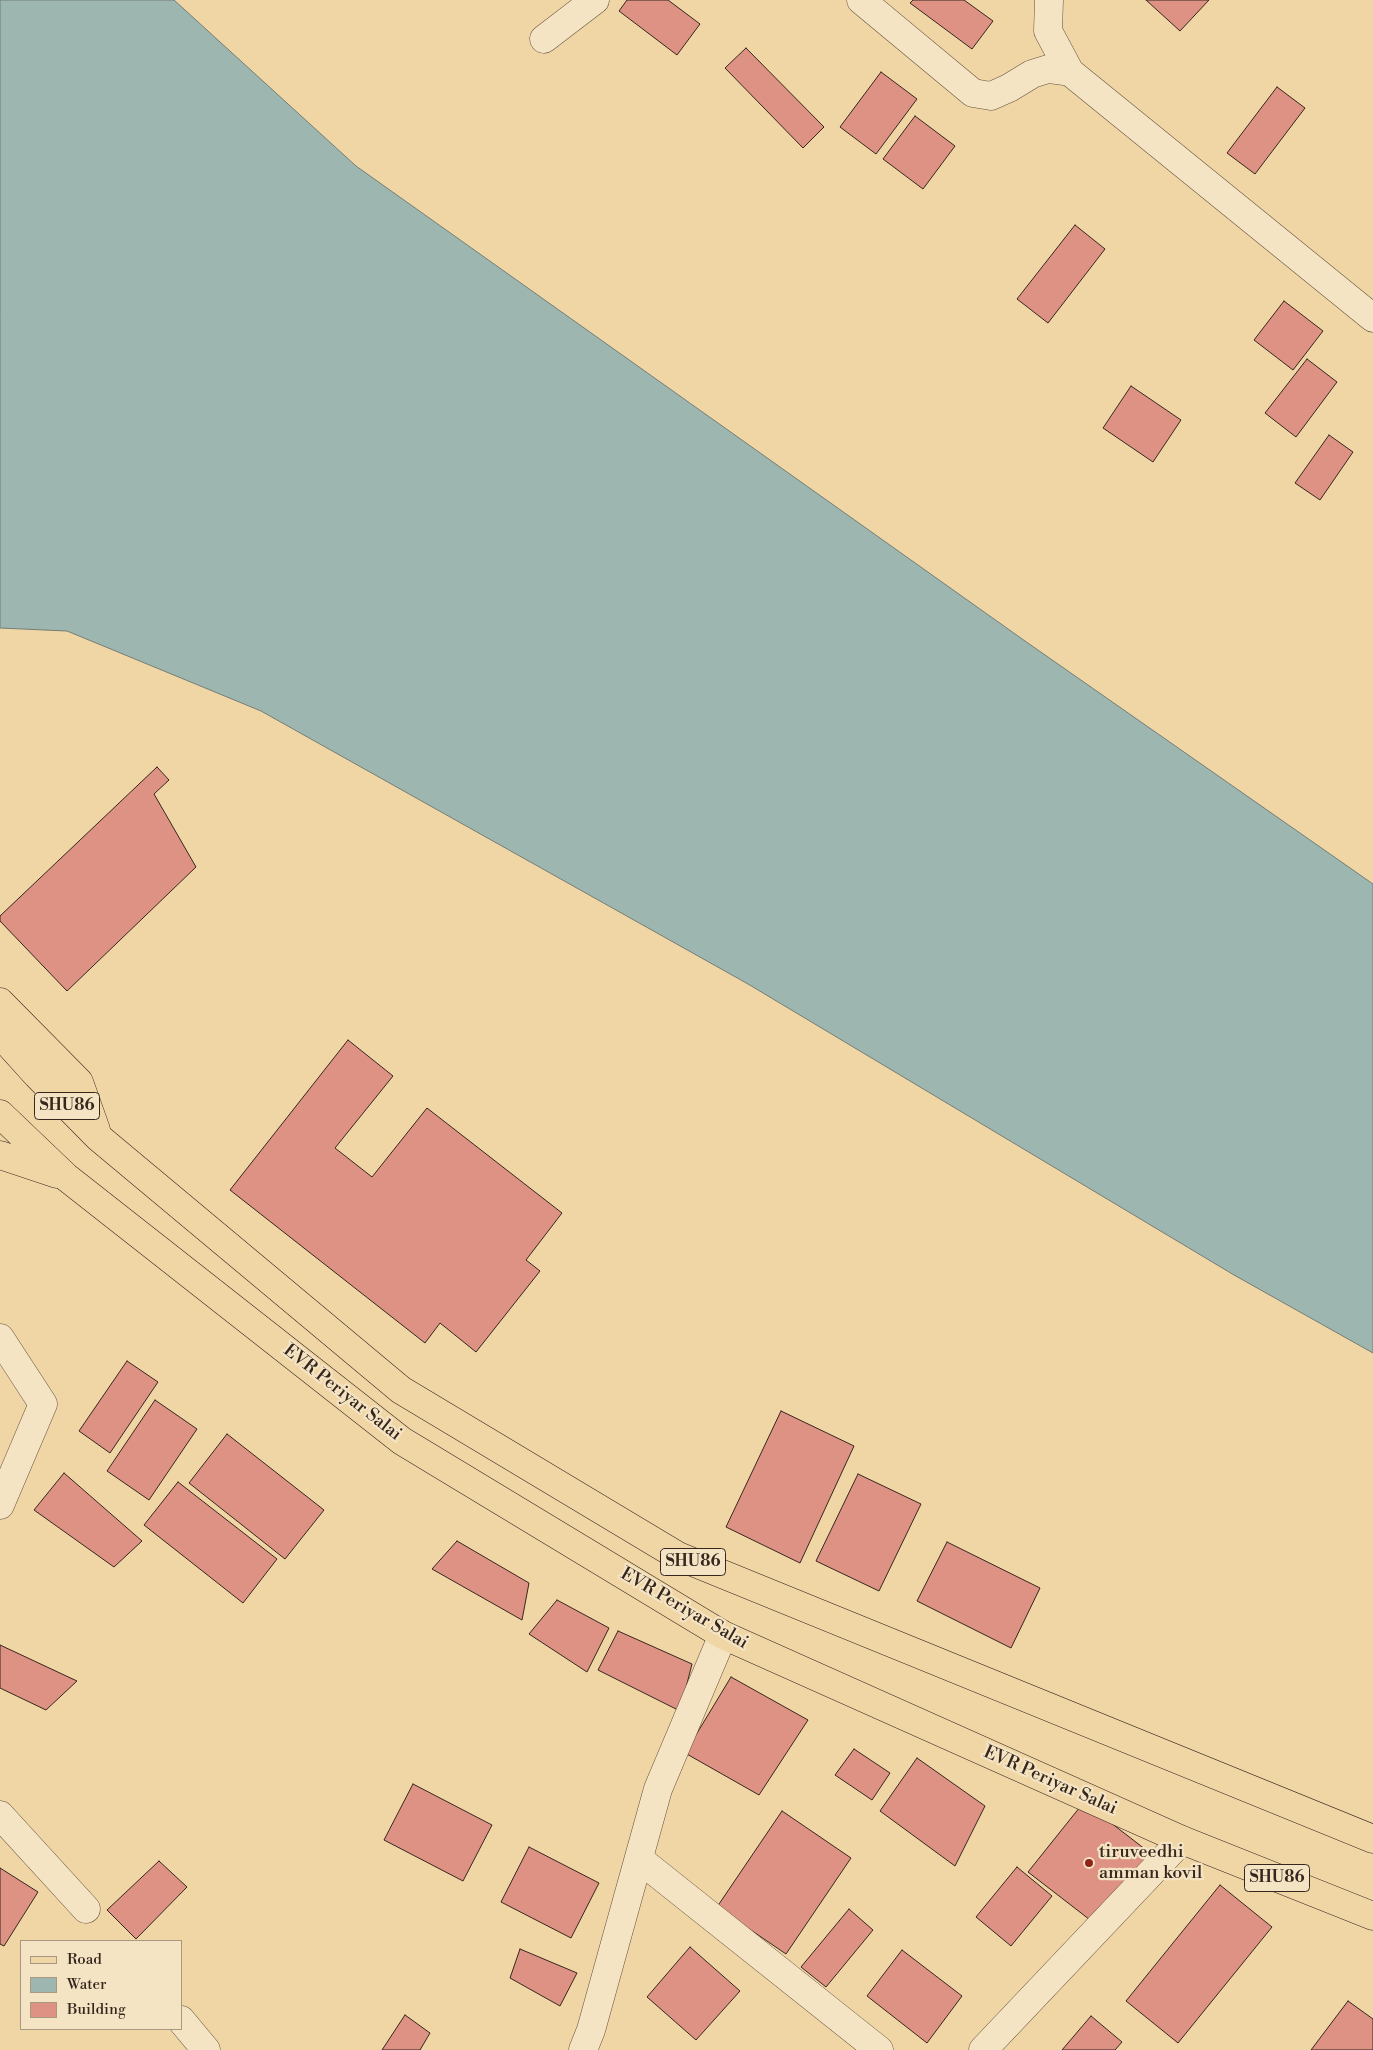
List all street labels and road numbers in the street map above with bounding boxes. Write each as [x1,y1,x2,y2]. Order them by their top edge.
road number: SHU86 [34,1092,100,1120]
street label: EVR Periyar Salai [279,1340,405,1446]
road number: SHU86 [660,1548,726,1575]
street label: EVR Periyar Salai [616,1564,752,1654]
street label: EVR Periyar Salai [980,1742,1120,1820]
road number: SHU86 [1244,1865,1310,1892]

